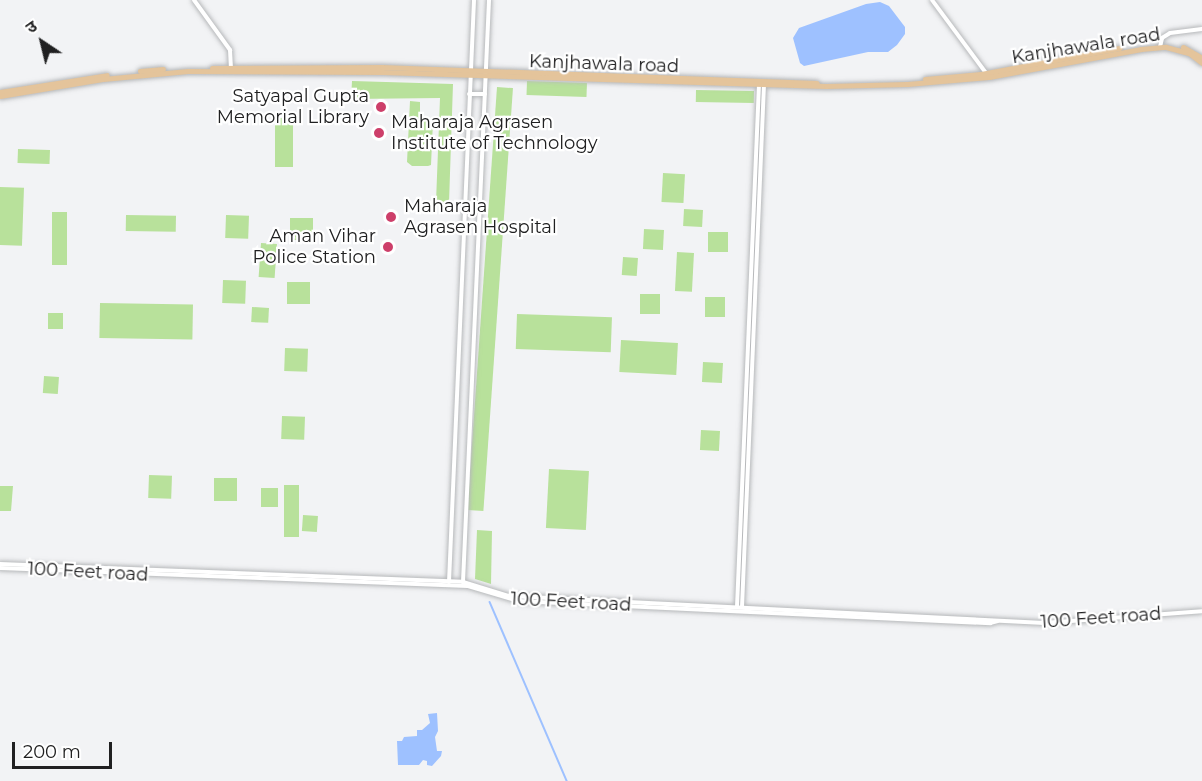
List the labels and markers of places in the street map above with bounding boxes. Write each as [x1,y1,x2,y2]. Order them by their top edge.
place label: Satyapal Gupta Memorial Library [217,86,369,128]
marker: Satyapal Gupta Memorial Library [374,100,388,114]
place label: Maharaja Agrasen Institute of Technology [391,112,597,154]
marker: Maharaja Agrasen Institute of Technology [372,126,386,140]
place label: Maharaja Agrasen Hospital [404,196,557,238]
marker: Maharaja Agrasen Hospital [382,208,400,226]
place label: Aman Vihar Police Station [253,226,376,268]
marker: Aman Vihar Police Station [381,240,395,254]

